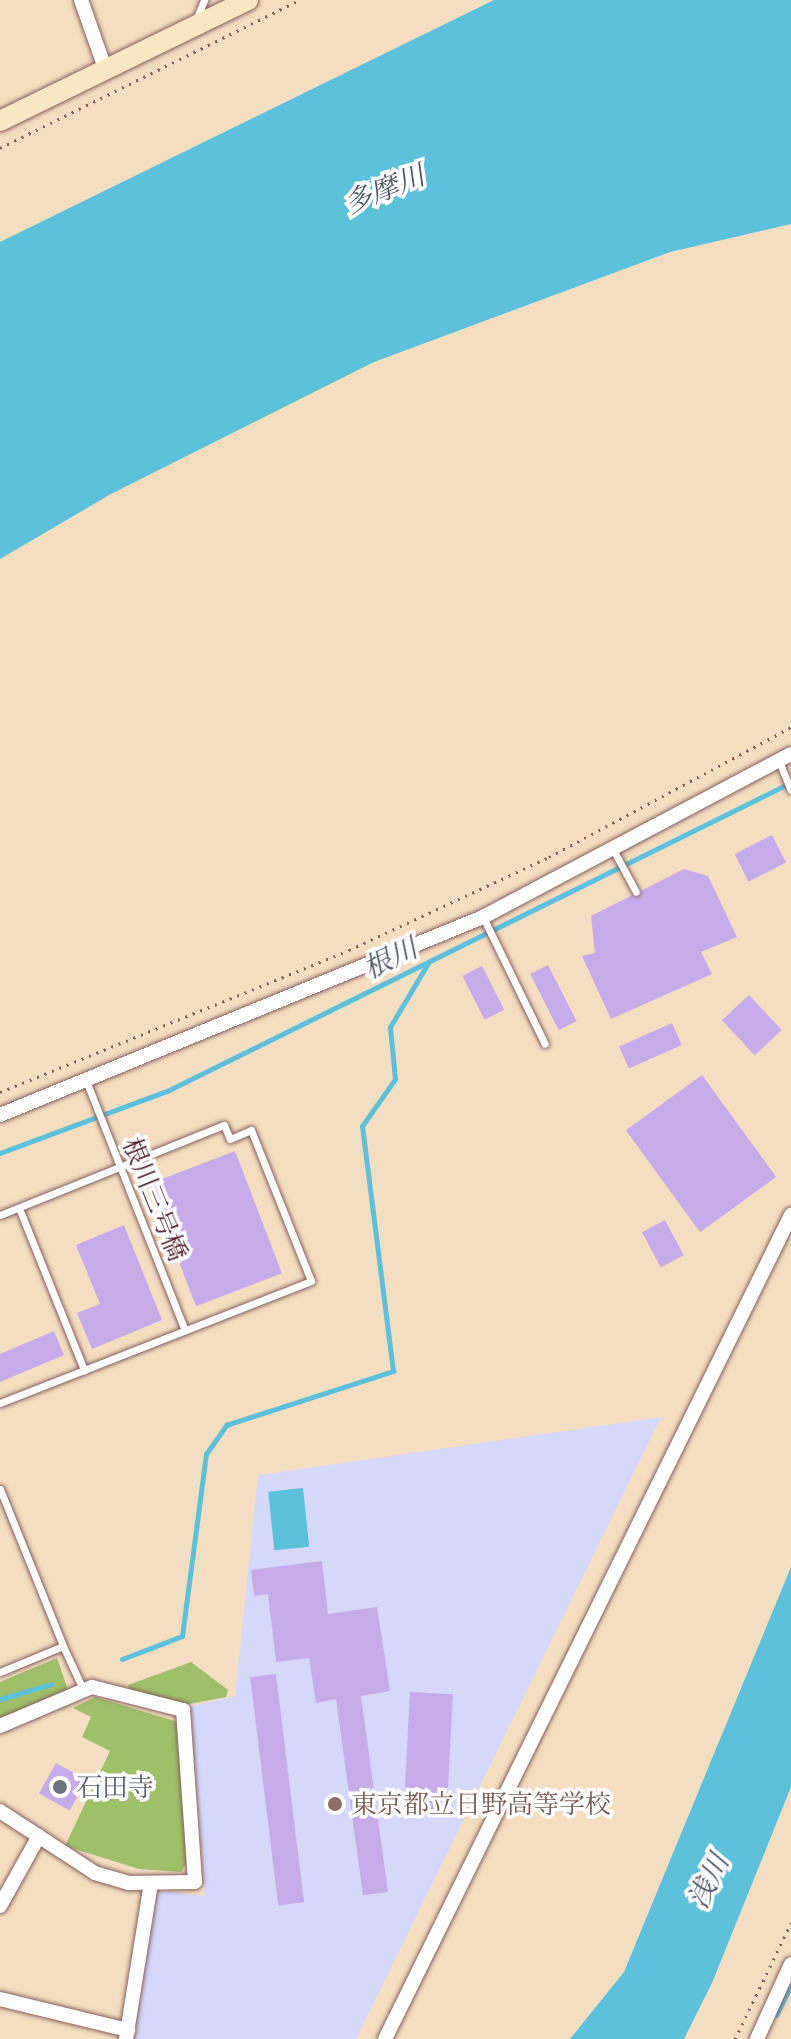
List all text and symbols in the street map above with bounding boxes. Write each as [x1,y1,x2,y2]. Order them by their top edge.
water label: 多摩川 [339,158,429,220]
water label: 根川 [357,931,423,985]
street label: 根川三号橋 [116,1133,194,1265]
place label: 石田寺 [76,1771,154,1803]
marker: 石田寺 [51,1778,69,1796]
place label: 東京都立日野高等学校 [351,1788,611,1820]
marker: 東京都立日野高等学校 [326,1795,344,1813]
water label: 浅川 [681,1848,735,1914]

